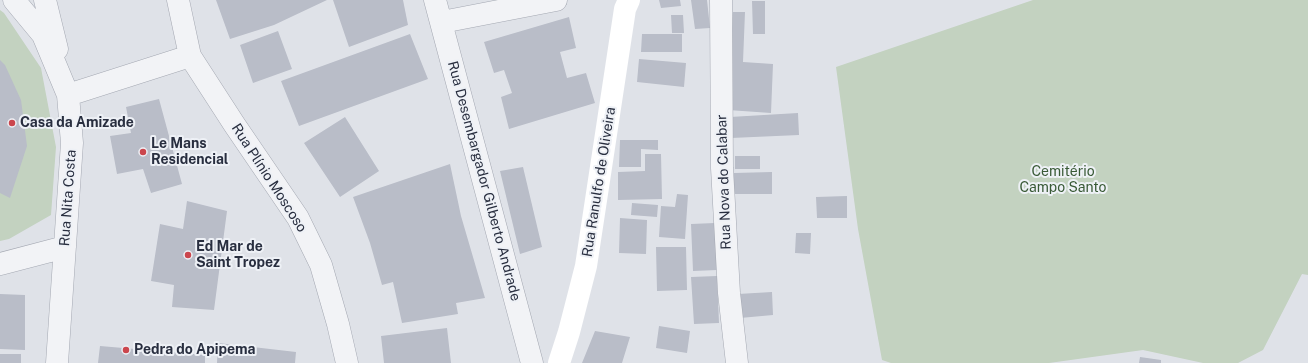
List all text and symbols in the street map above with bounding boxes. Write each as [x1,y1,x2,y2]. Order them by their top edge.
street label: Rua Desembargador Gilberto Andrade [444,59,524,303]
street label: Rua Ranulfo de Oliveira [579,106,619,258]
street label: Rua Nova do Calabar [713,114,735,250]
place label: Casa da Amizade [20,115,134,131]
marker: Casa da Amizade [7,118,17,128]
street label: Rua Plínio Moscoso [228,121,310,235]
place label: Le Mans Residencial [151,136,228,168]
marker: Le Mans Residencial [138,147,148,157]
street label: Rua Nita Costa [56,149,80,247]
park label: Cemitério Campo Santo [1019,164,1107,196]
place label: Ed Mar de Saint Tropez [196,239,280,272]
marker: Ed Mar de Saint Tropez [183,250,193,260]
place label: Pedra do Apipema [134,342,255,358]
marker: Pedra do Apipema [121,345,131,355]

